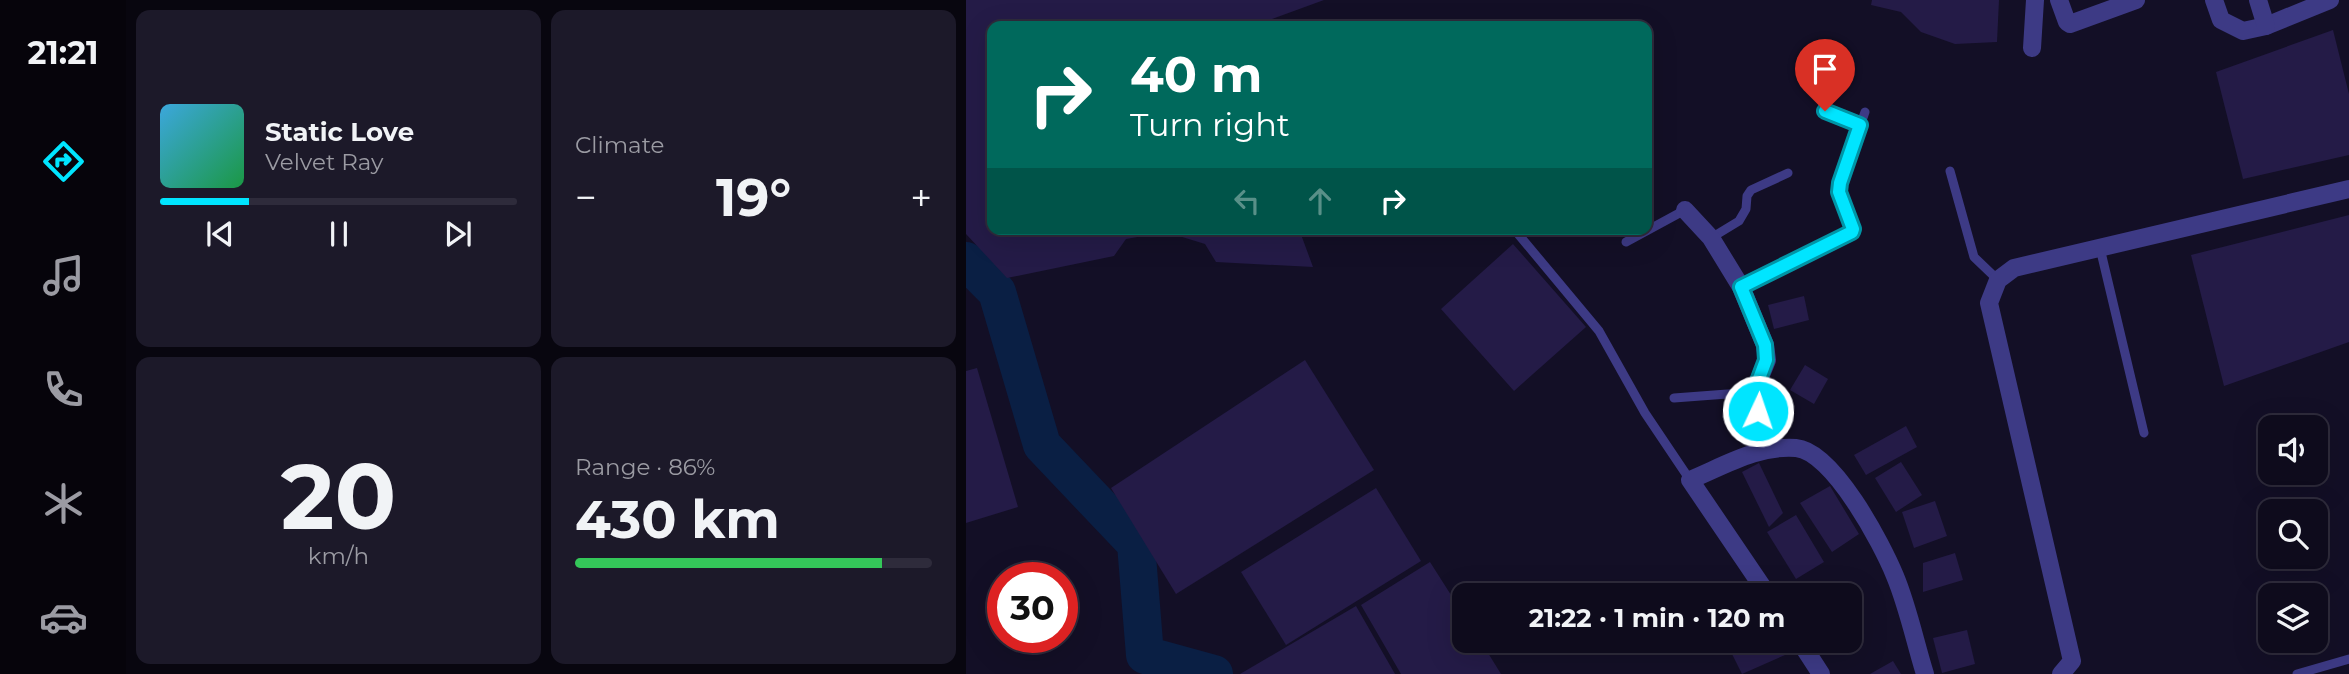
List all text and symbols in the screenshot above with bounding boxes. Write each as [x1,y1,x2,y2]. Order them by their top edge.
text: 21:21 [27,33,99,72]
pin [1795,39,1855,111]
text: 40 m [1130,45,1262,104]
icon: right [1015,49,1106,140]
icon: arrive [1806,50,1844,88]
text: Turn right [1130,105,1290,144]
text: Static Love [265,116,414,148]
text: Climate [575,131,664,159]
icon: directions [39,137,88,186]
text: Velvet Ray [265,148,383,176]
text: 19° [716,166,791,229]
text: − [575,174,597,221]
text: + [910,174,932,221]
icon: left [1228,182,1266,220]
icon: ahead [1301,182,1339,220]
icon: right [1374,182,1412,220]
icon: previous [201,215,239,253]
icon: pause [320,215,358,253]
icon: next [439,215,477,253]
icon: music [39,251,88,300]
icon: phone [39,365,88,414]
position arrow [1721,374,1795,448]
map controls [2258,415,2328,653]
button: sound [2258,415,2328,485]
text: 20 [281,441,396,552]
text: Range · 86% [575,453,715,481]
icon: climate [39,479,88,528]
text: 430 km [575,488,780,551]
button: search [2258,499,2328,569]
text: km/h [308,542,369,570]
speed limit sign: 30 [987,562,1078,653]
button: layers [2258,583,2328,653]
icon: car [39,593,88,642]
text: 21:22 · 1 min · 120 m [1529,602,1785,634]

